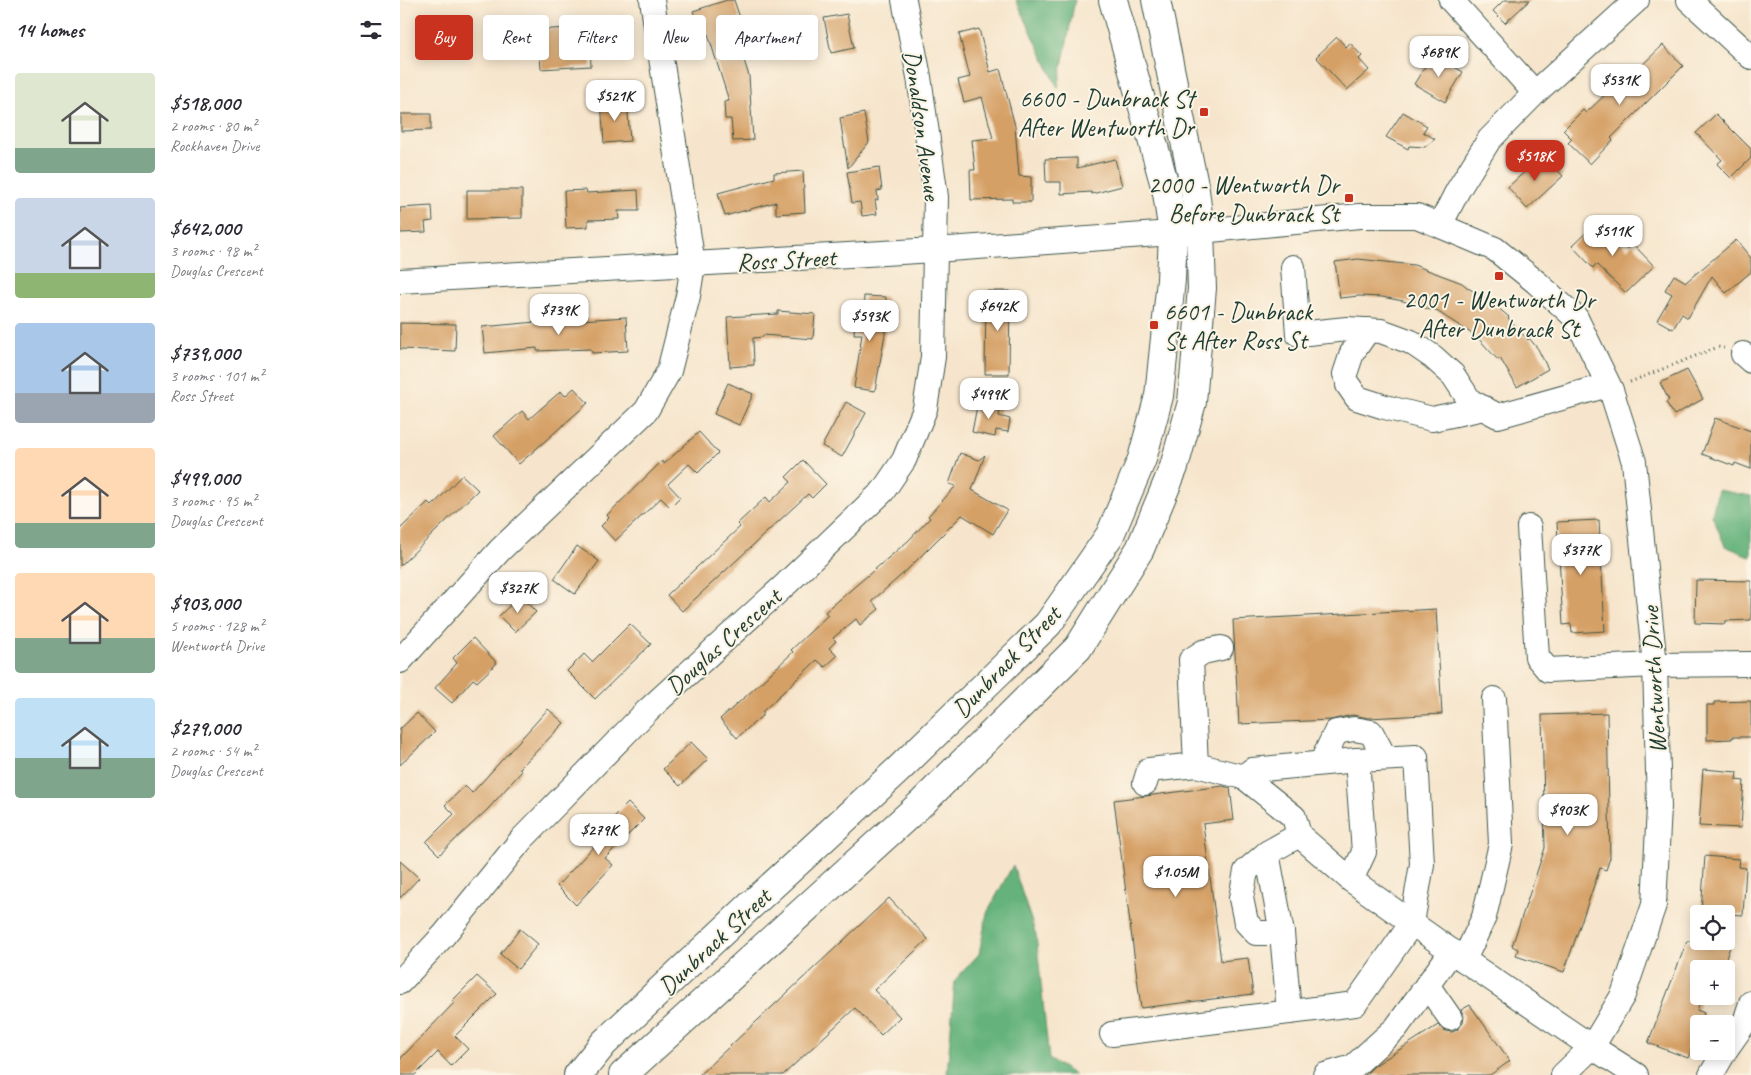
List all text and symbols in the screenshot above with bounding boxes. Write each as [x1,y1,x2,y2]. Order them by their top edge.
chip: Buy [415,15,473,60]
chip: Rent [483,15,549,60]
chip: Filters [559,15,634,60]
chip: New [644,15,706,60]
chip: Apartment [716,15,818,60]
icon: filters [357,16,385,44]
text: 14 homes [15,17,84,43]
pin: $689K [1404,36,1474,78]
text: $689K [1420,42,1458,62]
street label: Donaldson Avenue [896,48,949,204]
pin: $531K [1585,64,1655,106]
text: $531K [1602,70,1638,90]
pin: $521K [580,80,650,122]
place label: 6600 - Dunbrack St After Wentworth Dr [1018,83,1198,144]
text: $521K [597,86,633,106]
text: $518,000 [170,90,240,116]
icon: home [55,93,115,153]
marker: 6600 - Dunbrack St After Wentworth Dr [1198,106,1210,118]
text: 2 rooms · 80 m² [170,116,256,136]
text: Rockhaven Drive [170,136,260,156]
pin: $518K [1500,140,1570,182]
text: $518K [1517,146,1553,166]
place label: 2000 - Wentworth Dr Before Dunbrack St [1148,169,1342,230]
marker: 2000 - Wentworth Dr Before Dunbrack St [1343,192,1355,204]
pin: $511K [1578,214,1648,257]
text: $642,000 [170,215,241,241]
icon: home [55,218,115,278]
text: $511K [1595,221,1631,241]
text: 3 rooms · 98 m² [170,241,256,261]
street label: Ross Street [736,241,839,279]
text: Douglas Crescent [170,261,263,281]
marker: 2001 - Wentworth Dr After Dunbrack St [1493,270,1505,282]
place label: 2001 - Wentworth Dr After Dunbrack St [1403,284,1598,345]
pin: $642K [963,290,1033,332]
pin: $739K [524,294,594,336]
text: $642K [979,296,1017,316]
place label: 6601 - Dunbrack St After Ross St [1164,296,1314,357]
text: $739K [541,300,577,320]
pin: $593K [835,300,905,342]
text: $593K [852,306,888,326]
marker: 6601 - Dunbrack St After Ross St [1148,319,1160,331]
text: $739,000 [170,340,240,366]
icon: home [55,343,115,403]
text: 3 rooms · 101 m² [170,366,264,386]
pin: $499K [954,378,1024,420]
text: $499K [971,384,1007,404]
text: Ross Street [170,386,233,406]
text: $499,000 [170,465,240,491]
icon: home [55,468,115,528]
text: 3 rooms · 95 m² [170,491,256,511]
text: Douglas Crescent [170,511,263,531]
pin: $377K [1546,534,1616,576]
text: $377K [1563,540,1599,560]
pin: $327K [483,572,553,614]
text: $327K [500,578,536,598]
street label: Douglas Crescent [659,579,790,702]
text: $903,000 [170,590,240,616]
icon: home [55,593,115,653]
street label: Dunbrack Street [946,597,1070,724]
street label: Wentworth Drive [1634,604,1674,754]
text: 5 rooms · 128 m² [170,616,264,636]
text: Wentworth Drive [170,636,264,656]
text: $279,000 [170,715,240,741]
icon: home [55,718,115,778]
text: 2 rooms · 54 m² [170,741,256,761]
text: Douglas Crescent [170,761,263,781]
pin: $903K [1533,794,1603,836]
text: $903K [1550,800,1586,820]
pin: $279K [564,814,634,856]
text: $279K [581,820,617,840]
pin: $1.05M [1135,856,1217,898]
text: $1.05M [1154,862,1198,882]
street label: Dunbrack Street [652,879,780,1002]
map controls [1690,905,1735,1060]
button: locate [1690,905,1735,950]
button: + [1690,960,1735,1005]
button: − [1690,1015,1735,1060]

